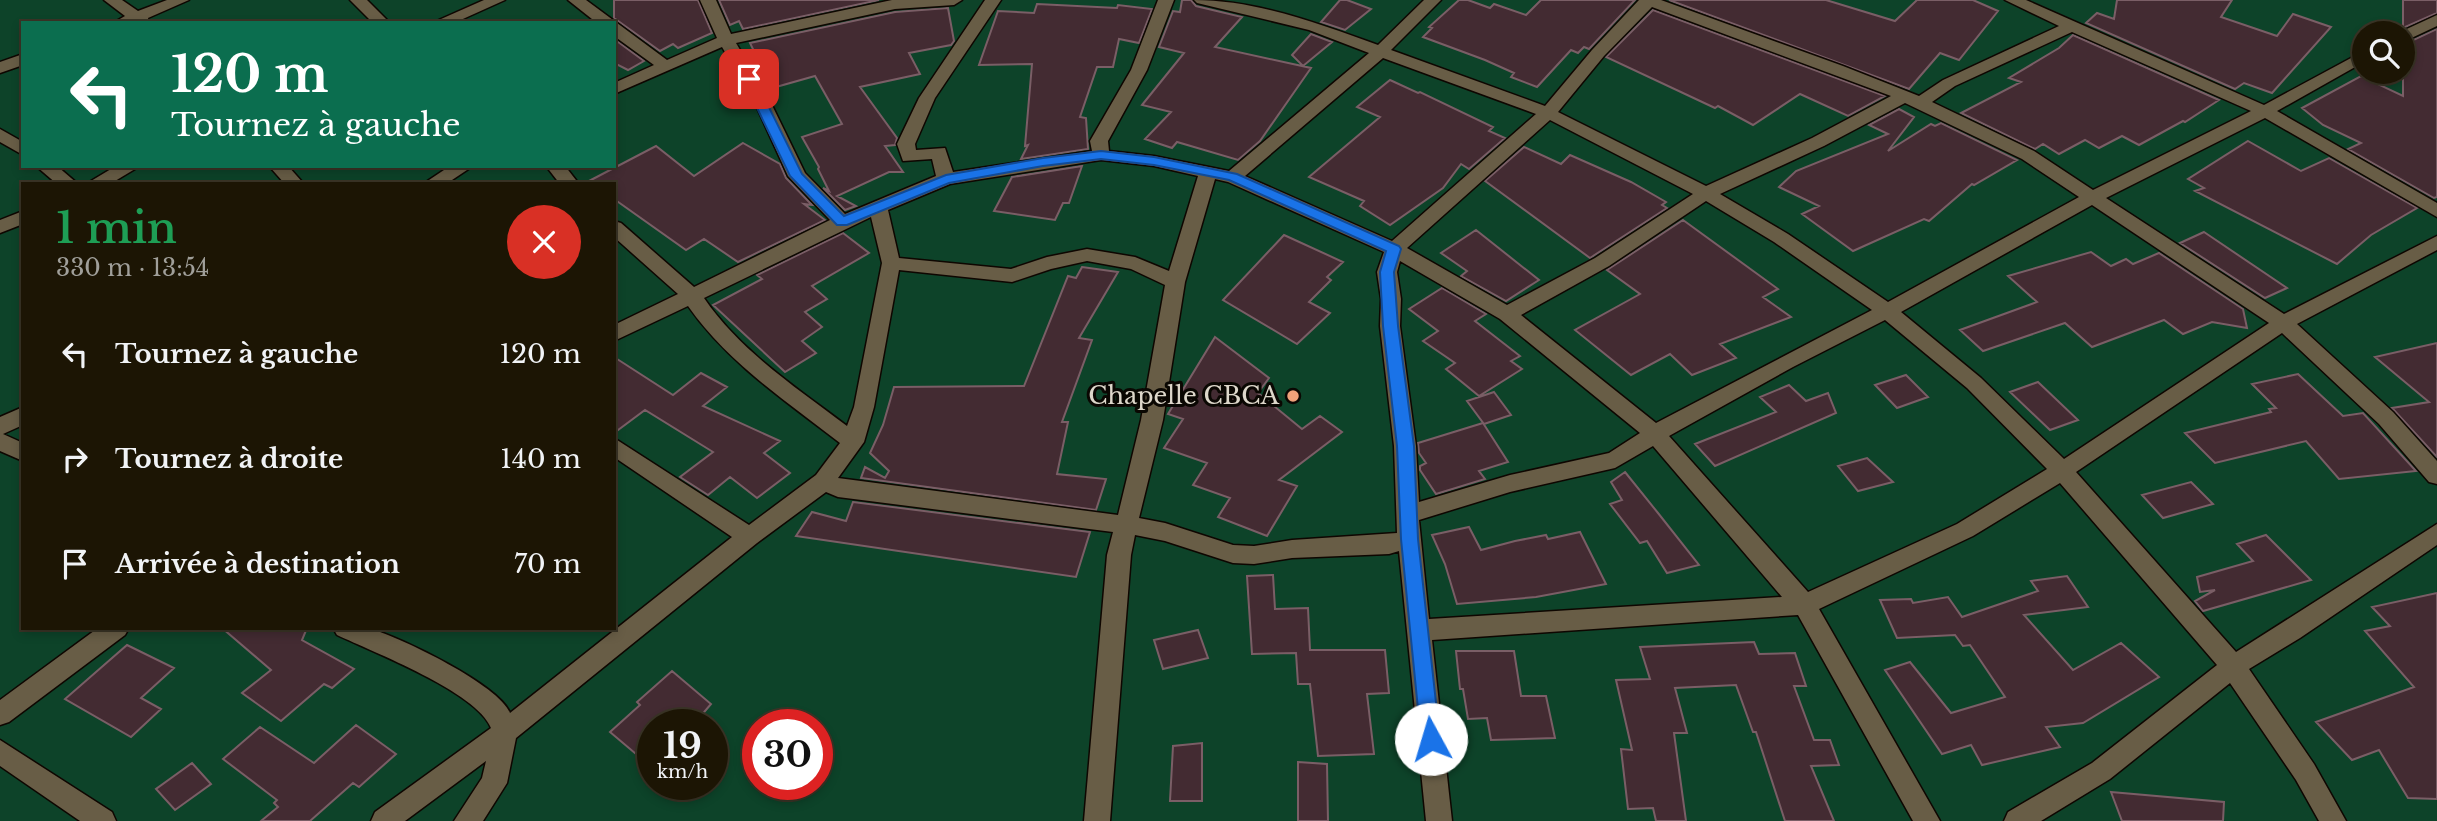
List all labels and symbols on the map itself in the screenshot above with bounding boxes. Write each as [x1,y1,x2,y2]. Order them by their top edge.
pin [719,49,779,109]
place label: Chapelle CBCA [1088,381,1279,410]
marker: Chapelle CBCA [1285,388,1301,404]
position arrow [1394,702,1468,776]
speed limit sign: 30 [742,709,833,800]

